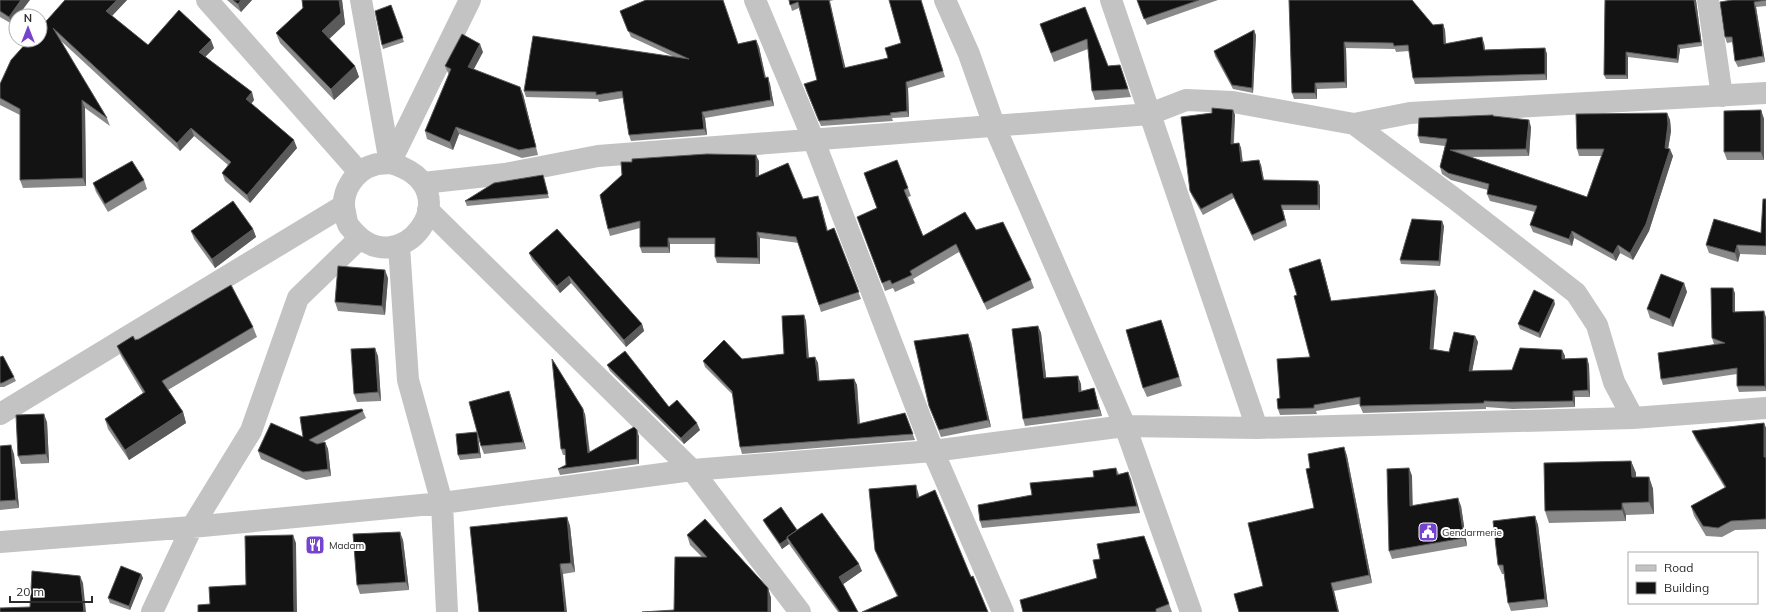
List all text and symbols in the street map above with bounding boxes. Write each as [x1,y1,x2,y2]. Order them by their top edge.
north arrow [8,8,48,48]
text: N [24,11,32,25]
public building icon: Gendarmerie [1417,521,1439,543]
place label: Gendarmerie [1442,526,1502,539]
restaurant icon: Madam [304,534,326,556]
place label: Madam [329,539,365,552]
legend [1628,552,1758,604]
text: Road [1664,560,1693,575]
scale bar [10,578,92,604]
text: Building [1664,580,1709,595]
text: 20 m [16,584,44,599]

